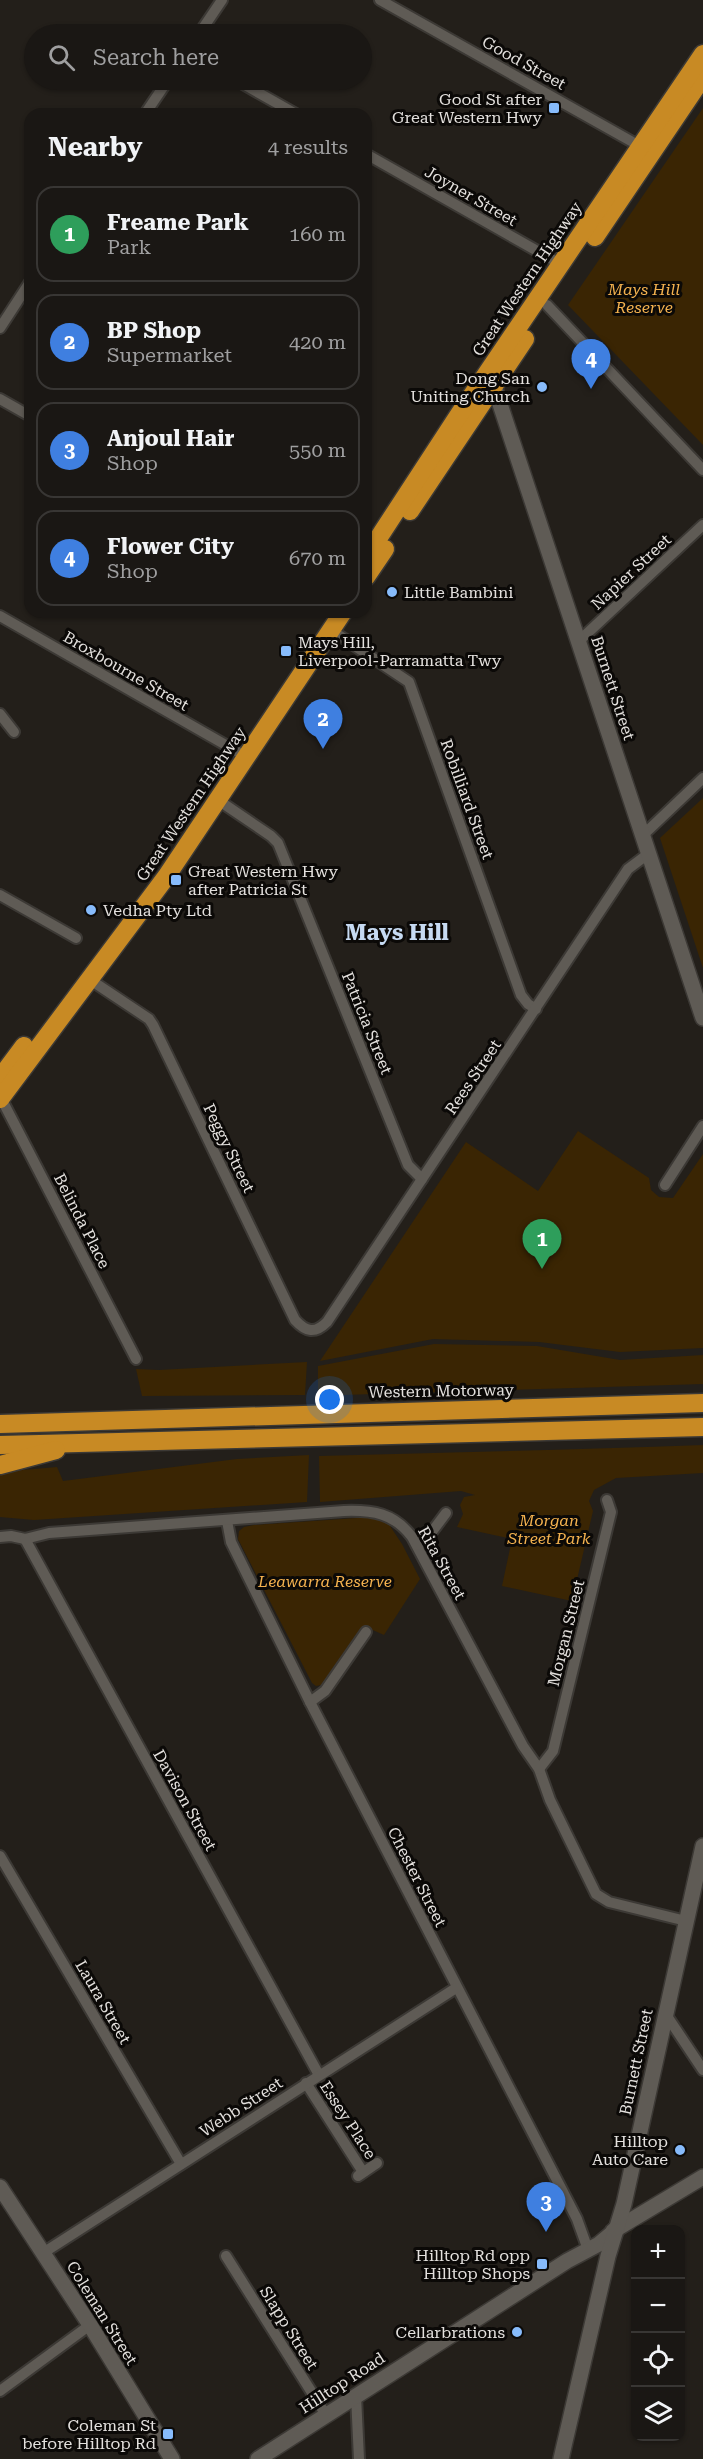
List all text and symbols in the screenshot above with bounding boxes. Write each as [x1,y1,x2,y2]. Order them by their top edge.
search box [24,24,372,90]
street label: Good Street [479,32,569,94]
icon: search [45,41,78,74]
text: Search here [93,45,219,70]
place label: Good St after Great Western Hwy [392,90,543,127]
marker: Good St after Great Western Hwy [547,101,561,115]
text: Nearby [48,132,142,162]
text: 4 results [268,135,348,159]
street label: Joyner Street [421,162,521,230]
street label: Great Western Highway [468,198,586,360]
text: Freame Park [107,210,249,235]
text: 1 [64,222,75,246]
text: 160 m [289,222,346,246]
text: Park [107,235,151,259]
park label: Mays Hill Reserve [607,280,680,317]
text: BP Shop [107,318,201,343]
text: 2 [64,330,75,354]
text: 420 m [289,330,346,354]
pin: 4 [572,340,610,389]
text: Supermarket [107,343,232,367]
place label: Dong San Uniting Church [410,369,530,406]
marker: Dong San Uniting Church [535,380,549,394]
text: Anjoul Hair [107,426,235,451]
text: 3 [64,438,75,462]
text: 550 m [289,438,346,462]
text: Shop [107,451,158,475]
street label: Napier Street [587,530,675,614]
text: Flower City [107,534,234,559]
text: 4 [64,546,75,570]
text: 670 m [289,546,346,570]
text: Shop [107,559,158,583]
place label: Little Bambini [404,583,513,602]
marker: Little Bambini [385,585,399,599]
street label: Broxbourne Street [60,627,192,715]
place label: Mays Hill, Liverpool-Parramatta Twy [298,633,502,670]
street label: Burnett Street [587,634,639,742]
marker: Mays Hill, Liverpool-Parramatta Twy [279,644,293,658]
pin: 2 [304,700,342,749]
street label: Great Western Highway [132,723,250,885]
street label: Robilliard Street [436,736,498,862]
place label: Great Western Hwy after Patricia St [188,862,339,899]
marker: Great Western Hwy after Patricia St [169,873,183,887]
place label: Vedha Pty Ltd [103,901,212,920]
marker: Vedha Pty Ltd [84,903,98,917]
district label: Mays Hill [345,920,449,945]
street label: Patricia Street [338,969,396,1077]
street label: Rees Street [441,1036,505,1118]
street label: Peggy Street [199,1100,259,1196]
street label: Belinda Place [50,1170,114,1272]
pin: 1 [522,1220,562,1269]
street label: Western Motorway [368,1380,515,1402]
your location [315,1385,344,1414]
park label: Morgan Street Park [507,1511,591,1548]
street label: Rita Street [414,1523,470,1603]
park label: Leawarra Reserve [257,1572,392,1591]
street label: Morgan Street [544,1578,588,1688]
street label: Davison Street [149,1746,221,1854]
street label: Chester Street [384,1824,450,1930]
street label: Laura Street [71,1957,135,2047]
street label: Burnett Street [615,2007,657,2117]
street label: Webb Street [196,2073,286,2141]
street label: Essey Place [316,2078,380,2163]
place label: Hilltop Auto Care [592,2132,668,2169]
marker: Hilltop Auto Care [673,2143,687,2157]
pin: 3 [526,2182,566,2232]
map controls [631,2225,685,2441]
button: + [631,2225,685,2279]
place label: Hilltop Rd opp Hilltop Shops [416,2246,530,2283]
marker: Hilltop Rd opp Hilltop Shops [535,2257,549,2271]
street label: Coleman Street [63,2258,142,2368]
button: − [631,2279,685,2333]
street label: Slapp Street [256,2283,322,2373]
place label: Cellarbrations [396,2323,505,2342]
marker: Cellarbrations [510,2325,524,2339]
button: locate [631,2333,685,2387]
street label: Hilltop Road [296,2348,388,2418]
button: layers [631,2387,685,2441]
place label: Coleman St before Hilltop Rd [22,2416,156,2453]
marker: Coleman St before Hilltop Rd [161,2427,175,2441]

